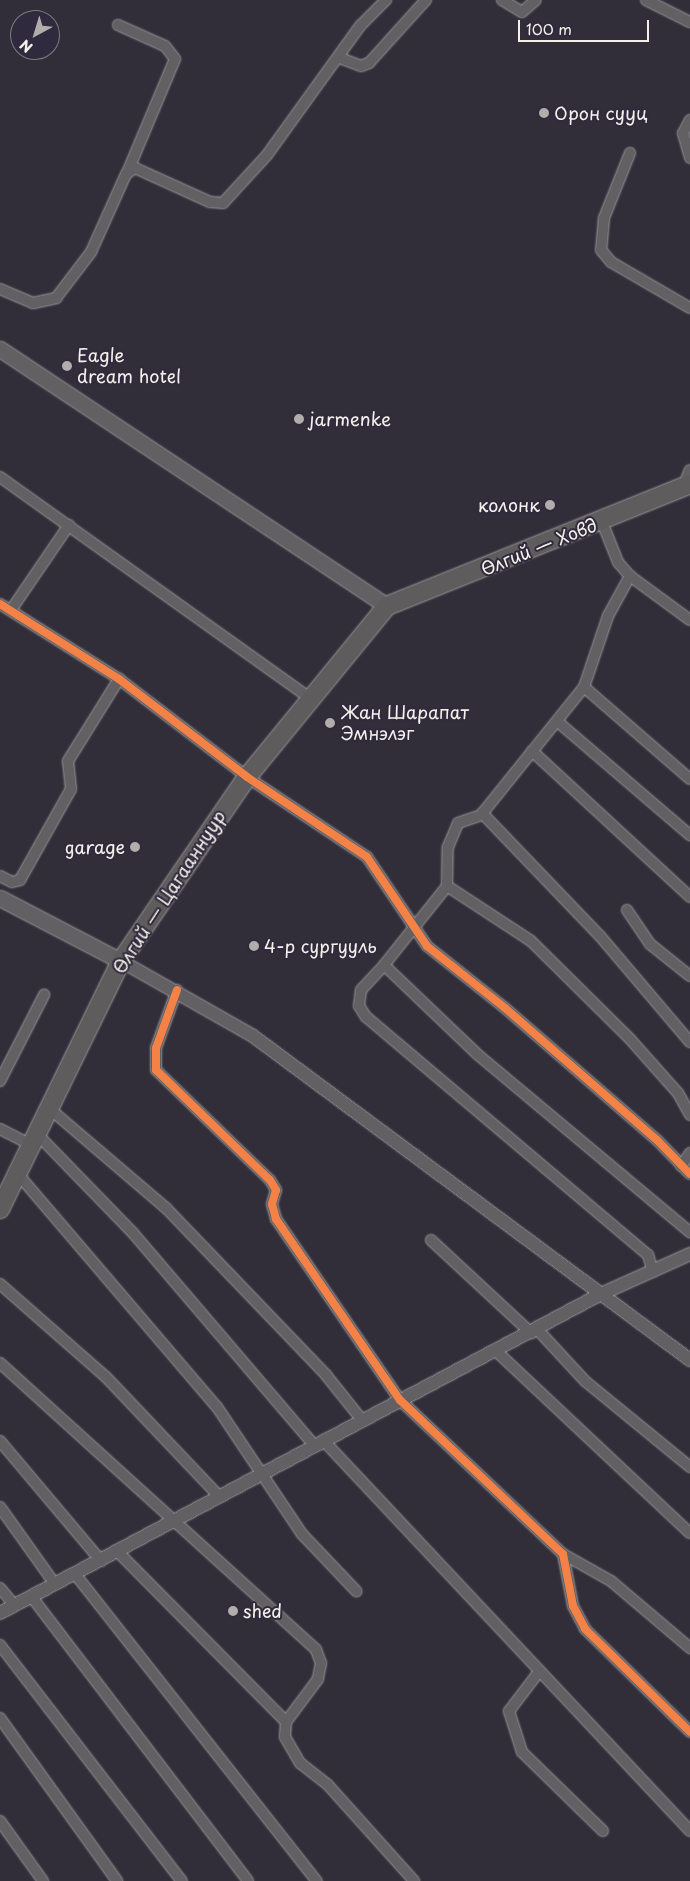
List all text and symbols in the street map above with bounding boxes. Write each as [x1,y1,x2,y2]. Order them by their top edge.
north arrow [10,10,60,60]
scale bar [520,10,651,42]
text: 100 m [526,17,572,40]
text: N [15,35,37,58]
place label: Орон сууц [554,102,648,124]
marker: Орон сууц [538,107,550,119]
place label: Eagle dream hotel [77,345,181,388]
marker: Eagle dream hotel [61,360,73,372]
place label: jarmenke [309,408,391,430]
marker: jarmenke [293,413,305,425]
place label: колонк [478,494,540,516]
marker: колонк [544,499,556,511]
street label: Өлгий — Ховд [477,514,601,580]
place label: Жан Шарапат Эмнэлэг [341,702,469,744]
marker: Жан Шарапат Эмнэлэг [323,716,337,730]
street label: Өлгий — Цагааннуур [108,806,230,978]
place label: garage [65,836,125,858]
marker: garage [129,841,141,853]
place label: 4-р сургууль [264,935,377,957]
marker: 4-р сургууль [248,940,260,952]
place label: shed [243,1600,282,1622]
marker: shed [227,1605,239,1617]

